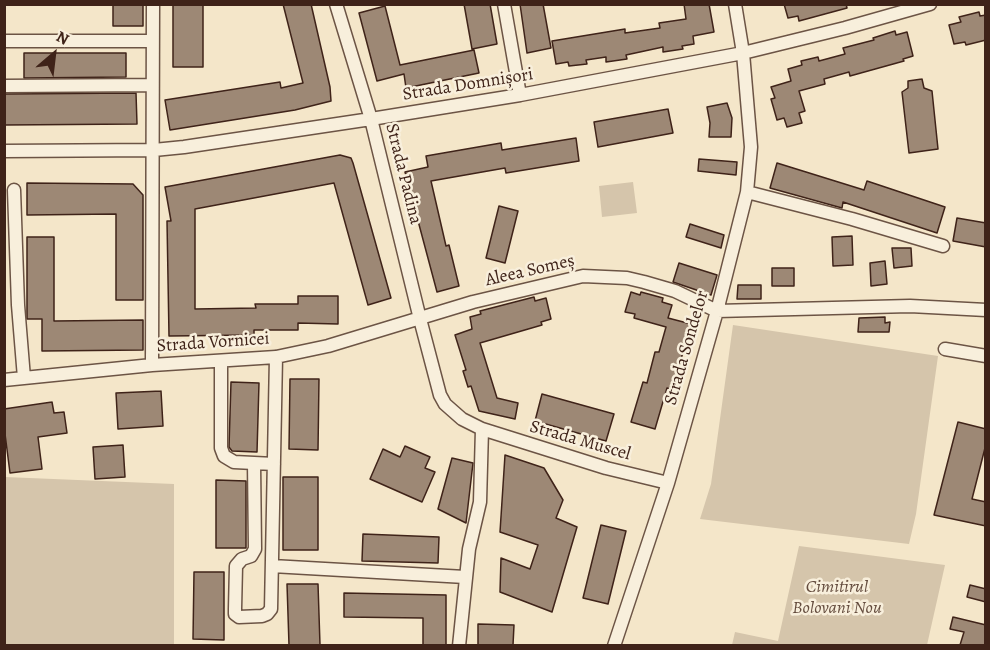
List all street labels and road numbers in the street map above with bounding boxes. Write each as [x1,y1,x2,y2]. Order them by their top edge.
street label: Strada Domnișori [401,64,535,106]
street label: Strada Padina [380,121,426,227]
street label: Aleea Someș [483,250,577,292]
street label: Strada Sondelor [660,288,714,408]
street label: Strada Vornicei [156,328,270,358]
street label: Strada Muscel [527,416,633,466]

